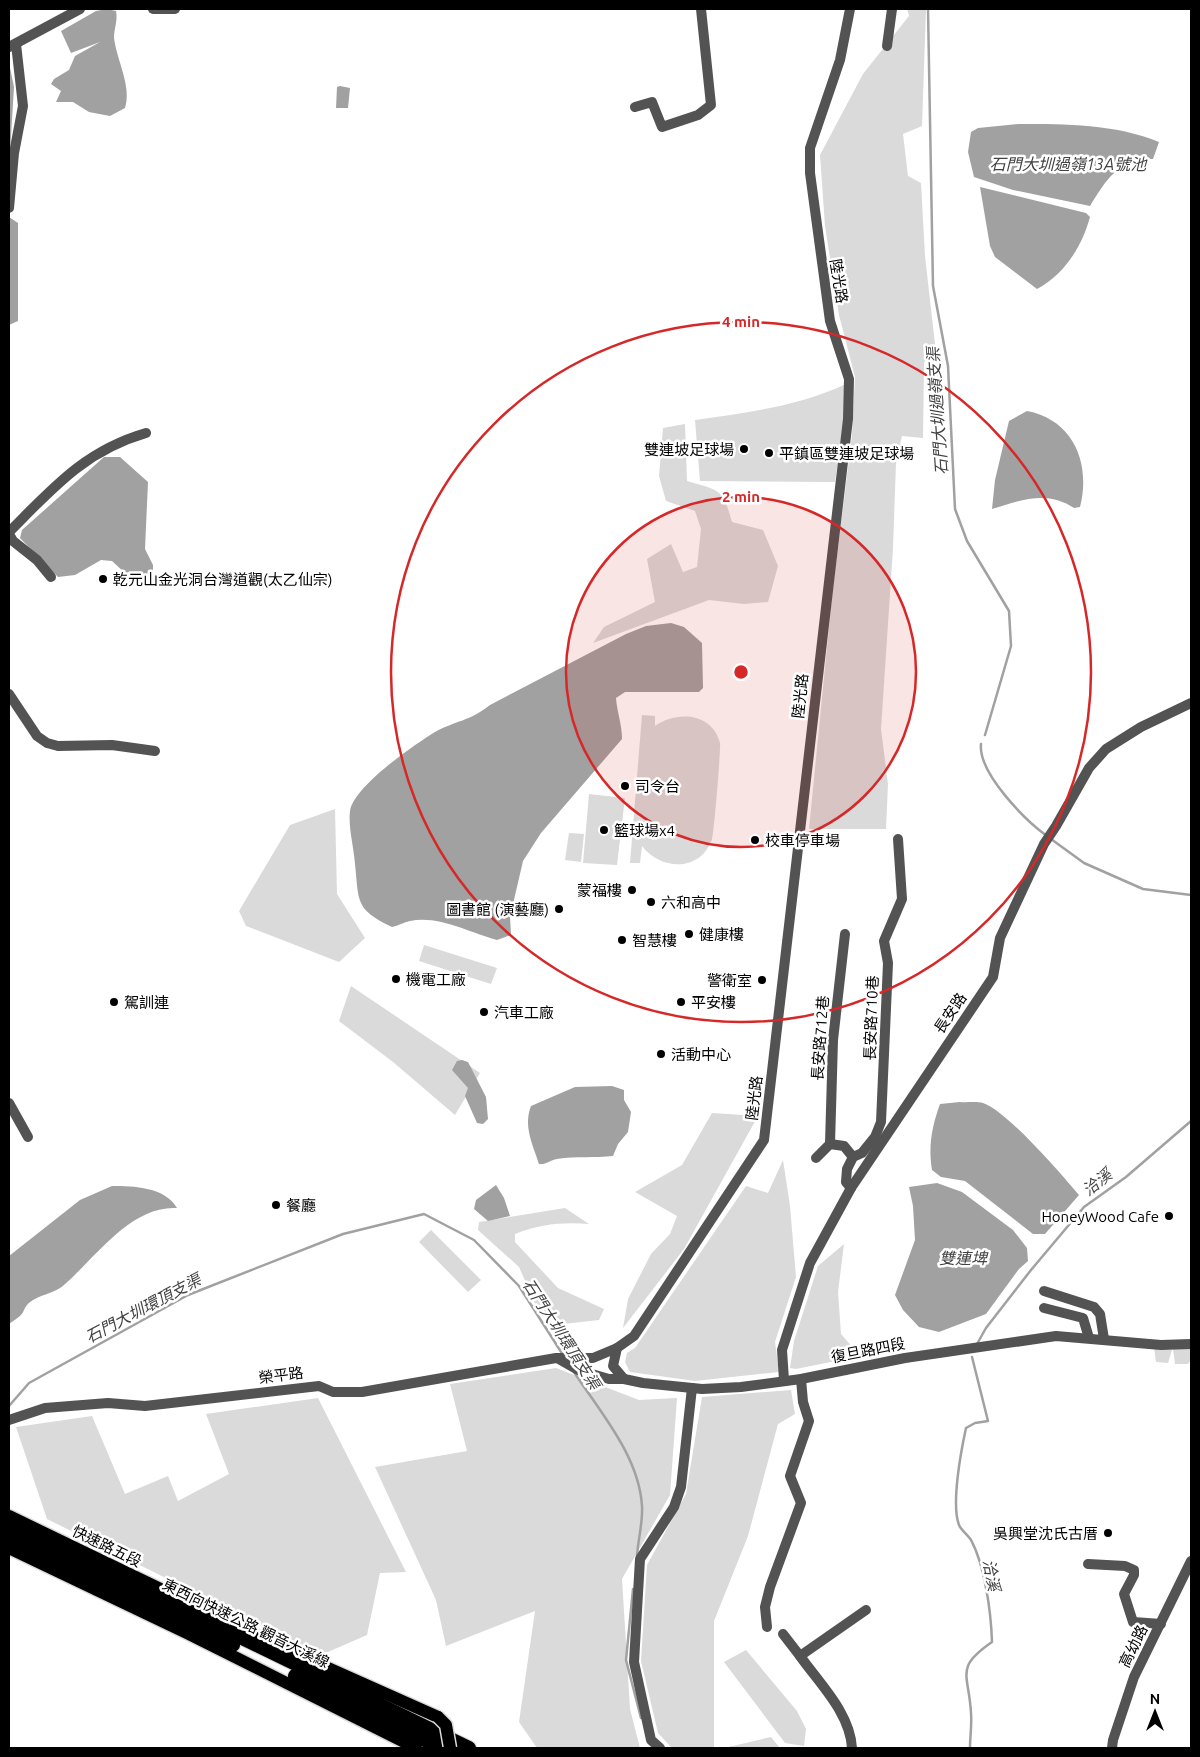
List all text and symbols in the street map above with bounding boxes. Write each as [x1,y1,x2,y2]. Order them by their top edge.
water label: 石門大圳過嶺13A號池 [990,155,1148,173]
street label: 陸光路 [827,257,851,305]
text: 4 min [722,313,760,330]
water label: 石門大圳過嶺支渠 [923,345,950,475]
place label: 雙連坡足球場 [644,441,734,458]
marker: 雙連坡足球場 [738,443,750,455]
place label: 平鎮區雙連坡足球場 [779,445,914,462]
marker: 平鎮區雙連坡足球場 [763,447,775,459]
text: 2 min [722,488,760,505]
place label: 乾元山金光洞台灣道觀(太乙仙宗) [113,571,332,588]
marker: 乾元山金光洞台灣道觀(太乙仙宗) [97,573,109,585]
centre of rings [732,663,750,681]
street label: 陸光路 [789,673,811,719]
place label: 司令台 [635,778,680,795]
marker: 司令台 [619,780,631,792]
place label: 籃球場x4 [614,822,675,839]
marker: 籃球場x4 [598,824,610,836]
place label: 校車停車場 [765,832,840,849]
marker: 校車停車場 [749,834,761,846]
place label: 蒙福樓 [577,882,622,899]
marker: 蒙福樓 [626,884,638,896]
place label: 六和高中 [661,894,721,911]
marker: 六和高中 [645,896,657,908]
place label: 圖書館 (演藝廳) [446,901,549,918]
marker: 圖書館 (演藝廳) [553,903,565,915]
place label: 健康樓 [699,926,744,943]
marker: 健康樓 [683,928,695,940]
place label: 智慧樓 [632,932,677,949]
marker: 智慧樓 [616,934,628,946]
place label: 機電工廠 [406,971,466,988]
place label: 警衛室 [707,972,752,989]
marker: 機電工廠 [390,973,402,985]
marker: 警衛室 [756,974,768,986]
street label: 長安路710巷 [861,975,881,1061]
street label: 長安路 [930,990,970,1036]
place label: 駕訓連 [124,994,169,1011]
place label: 平安樓 [691,994,736,1011]
street label: 長安路712巷 [809,995,831,1081]
marker: 駕訓連 [108,996,120,1008]
marker: 平安樓 [675,996,687,1008]
place label: 汽車工廠 [494,1004,554,1021]
marker: 汽車工廠 [478,1006,490,1018]
place label: 活動中心 [671,1046,731,1063]
marker: 活動中心 [655,1048,667,1060]
street label: 陸光路 [743,1075,765,1121]
water label: 洽溪 [1079,1164,1117,1199]
place label: 餐廳 [286,1197,316,1214]
marker: 餐廳 [270,1199,282,1211]
place label: HoneyWood Cafe [1041,1208,1159,1225]
marker: HoneyWood Cafe [1163,1210,1175,1222]
water label: 雙連埤 [939,1249,989,1267]
water label: 石門大圳環頂支渠 [82,1269,205,1346]
water label: 石門大圳環頂支渠 [520,1275,605,1394]
street label: 復旦路四段 [830,1334,906,1366]
street label: 榮平路 [258,1364,304,1386]
street label: 快速路五段 [70,1522,144,1570]
place label: 吳興堂沈氏古厝 [993,1525,1098,1542]
marker: 吳興堂沈氏古厝 [1102,1527,1114,1539]
water label: 洽溪 [980,1558,1004,1594]
street label: 東西向快速公路 觀音大溪線 [160,1575,332,1671]
street label: 高幼路 [1115,1622,1151,1670]
north arrow [1130,1687,1180,1737]
text: N [1150,1691,1160,1707]

